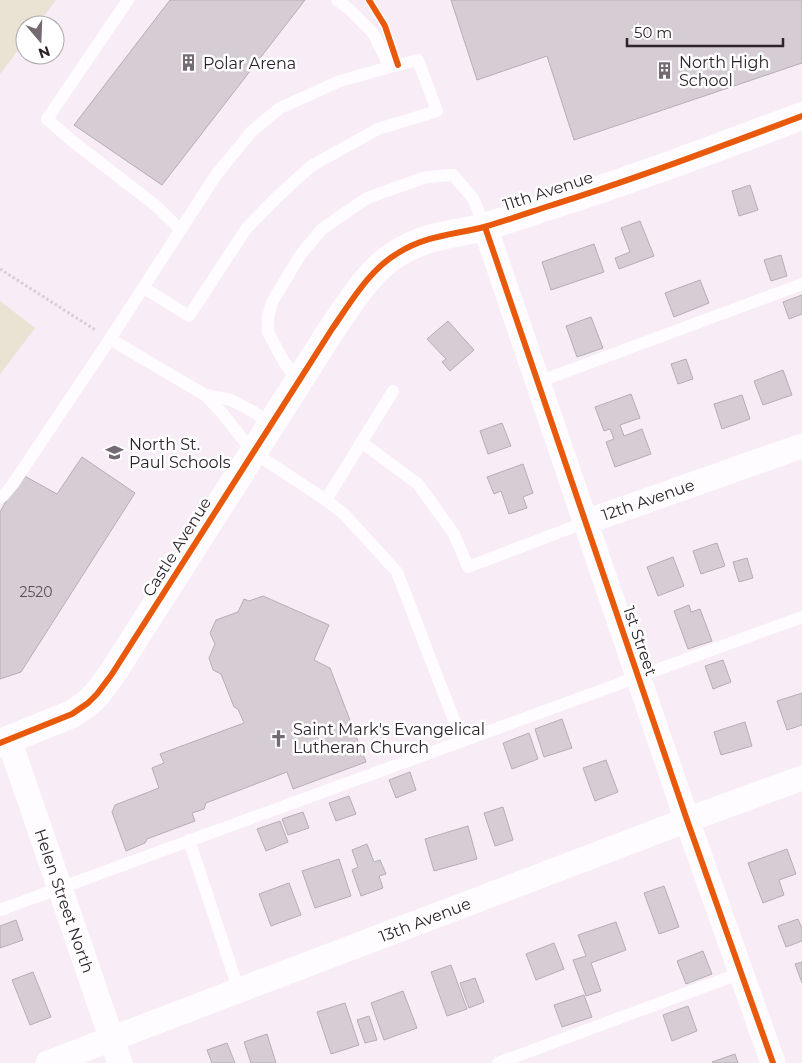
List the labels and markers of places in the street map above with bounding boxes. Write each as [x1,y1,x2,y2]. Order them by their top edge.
building icon: Polar Arena [179,53,199,73]
place label: North High School [679,53,769,90]
place label: Polar Arena [203,54,296,73]
building icon: North High School [655,61,675,81]
place label: North St. Paul Schools [129,435,231,472]
school or university icon: North St. Paul Schools [105,443,125,463]
place label: Saint Mark's Evangelical Lutheran Church [293,720,485,757]
church icon: Saint Mark's Evangelical Lutheran Church [269,728,289,748]

